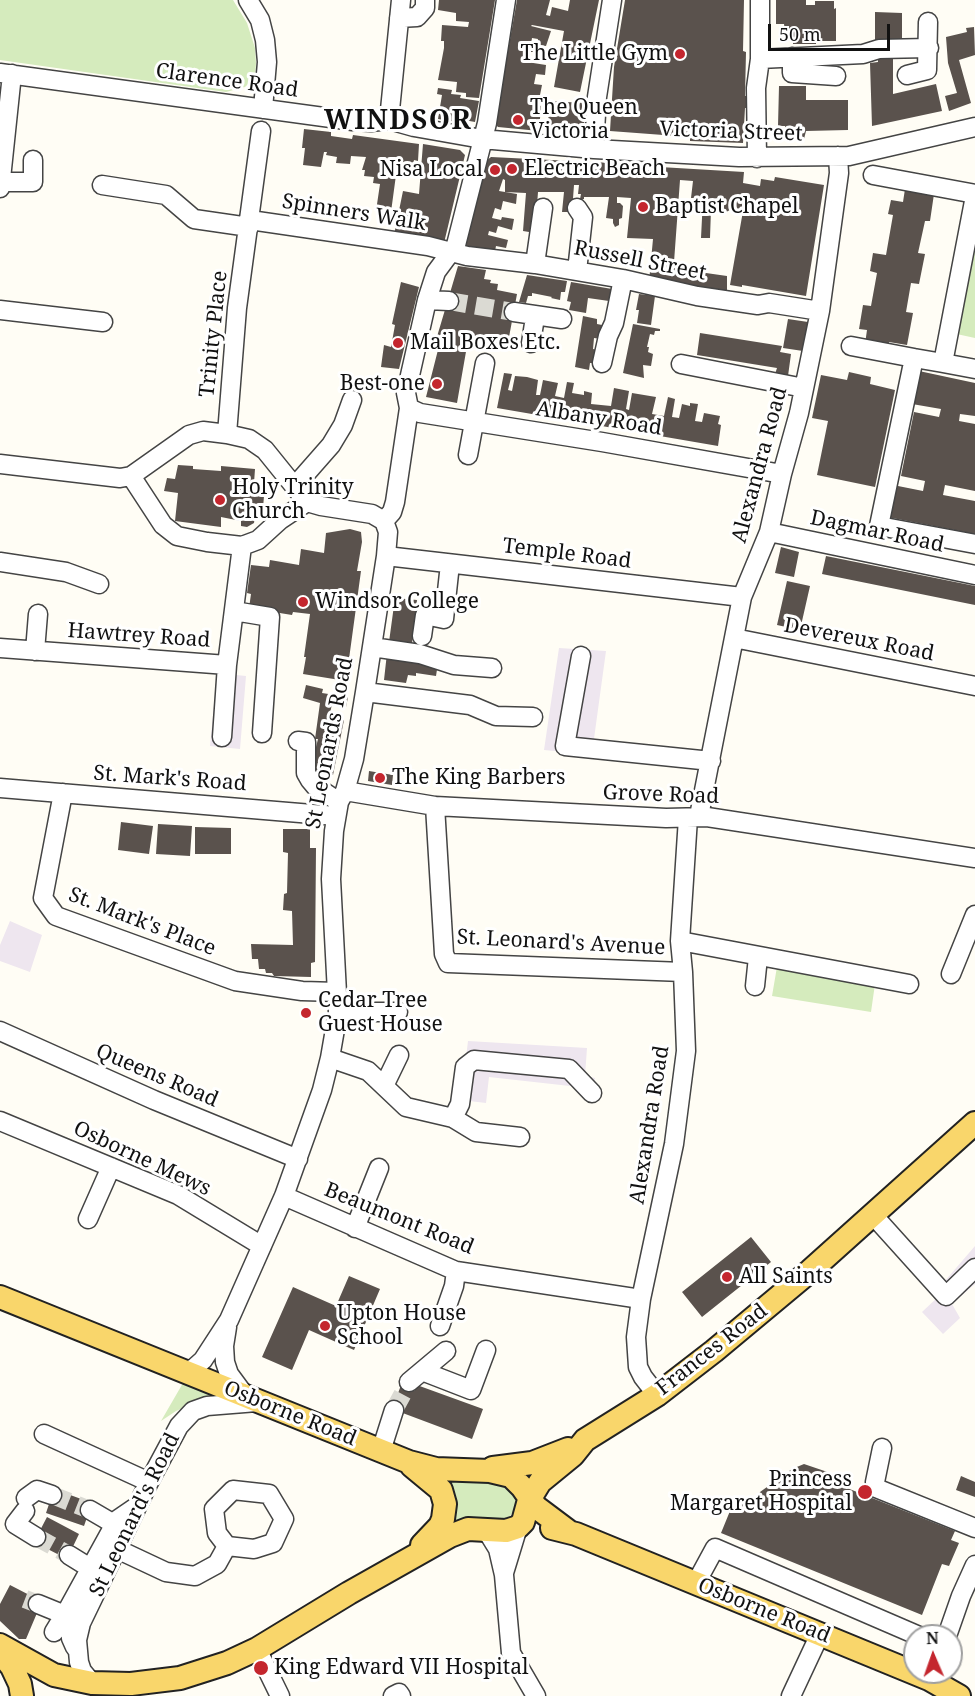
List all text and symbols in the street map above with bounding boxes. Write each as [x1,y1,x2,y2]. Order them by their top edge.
scale bar [771,12,892,50]
text: 50 m [779,22,821,46]
place label: The Little Gym [521,41,668,67]
marker: The Little Gym [673,47,687,61]
street label: Clarence Road [154,59,300,103]
place label: The Queen Victoria [530,95,638,145]
district label: WINDSOR [324,105,472,137]
marker: The Queen Victoria [511,113,525,127]
street label: Victoria Street [659,117,803,147]
place label: Electric Beach [524,156,665,182]
place label: Nisa Local [380,157,483,183]
marker: Electric Beach [505,162,519,176]
marker: Nisa Local [488,163,502,177]
street label: Spinners Walk [280,189,428,237]
place label: Baptist Chapel [655,194,799,220]
marker: Baptist Chapel [636,200,650,214]
street label: Russell Street [572,236,708,286]
street label: Trinity Place [195,270,233,398]
place label: Mail Boxes Etc. [410,330,560,356]
marker: Mail Boxes Etc. [391,336,405,350]
place label: Best-one [340,371,425,397]
marker: Best-one [430,377,444,391]
street label: Alexandra Road [727,384,793,546]
street label: Albany Road [534,397,664,441]
place label: Holy Trinity Church [232,475,354,525]
marker: Holy Trinity Church [213,493,227,507]
street label: Dagmar Road [808,506,946,558]
street label: Temple Road [501,534,633,574]
place label: Windsor College [315,589,479,615]
marker: Windsor College [296,595,310,609]
street label: Devereux Road [782,613,936,667]
street label: Hawtrey Road [67,618,211,654]
street label: St Leonards Road [301,655,359,831]
street label: St. Mark's Road [93,761,247,797]
place label: The King Barbers [392,765,566,791]
marker: The King Barbers [373,771,387,785]
street label: Grove Road [602,780,720,810]
street label: St. Mark's Place [65,882,219,962]
street label: St. Leonard's Avenue [456,925,666,961]
place label: Cedar Tree Guest House [318,988,443,1038]
marker: Cedar Tree Guest House [299,1006,313,1020]
street label: Queens Road [92,1039,222,1113]
street label: Alexandra Road [625,1044,675,1206]
street label: Osborne Mews [69,1116,215,1202]
street label: Beaumont Road [321,1178,477,1260]
place label: All Saints [739,1264,833,1290]
marker: All Saints [720,1270,734,1284]
street label: Frances Road [651,1299,773,1401]
place label: Upton House School [337,1301,466,1351]
marker: Upton House School [318,1319,332,1333]
street label: Osborne Road [220,1376,360,1452]
street label: St Leonard's Road [84,1429,186,1601]
place label: Princess Margaret Hospital [670,1467,852,1517]
marker: Princess Margaret Hospital [856,1483,874,1501]
street label: Osborne Road [694,1573,834,1649]
north arrow [903,1624,963,1684]
text: N [926,1627,939,1649]
place label: King Edward VII Hospital [274,1655,528,1681]
marker: King Edward VII Hospital [252,1659,270,1677]

